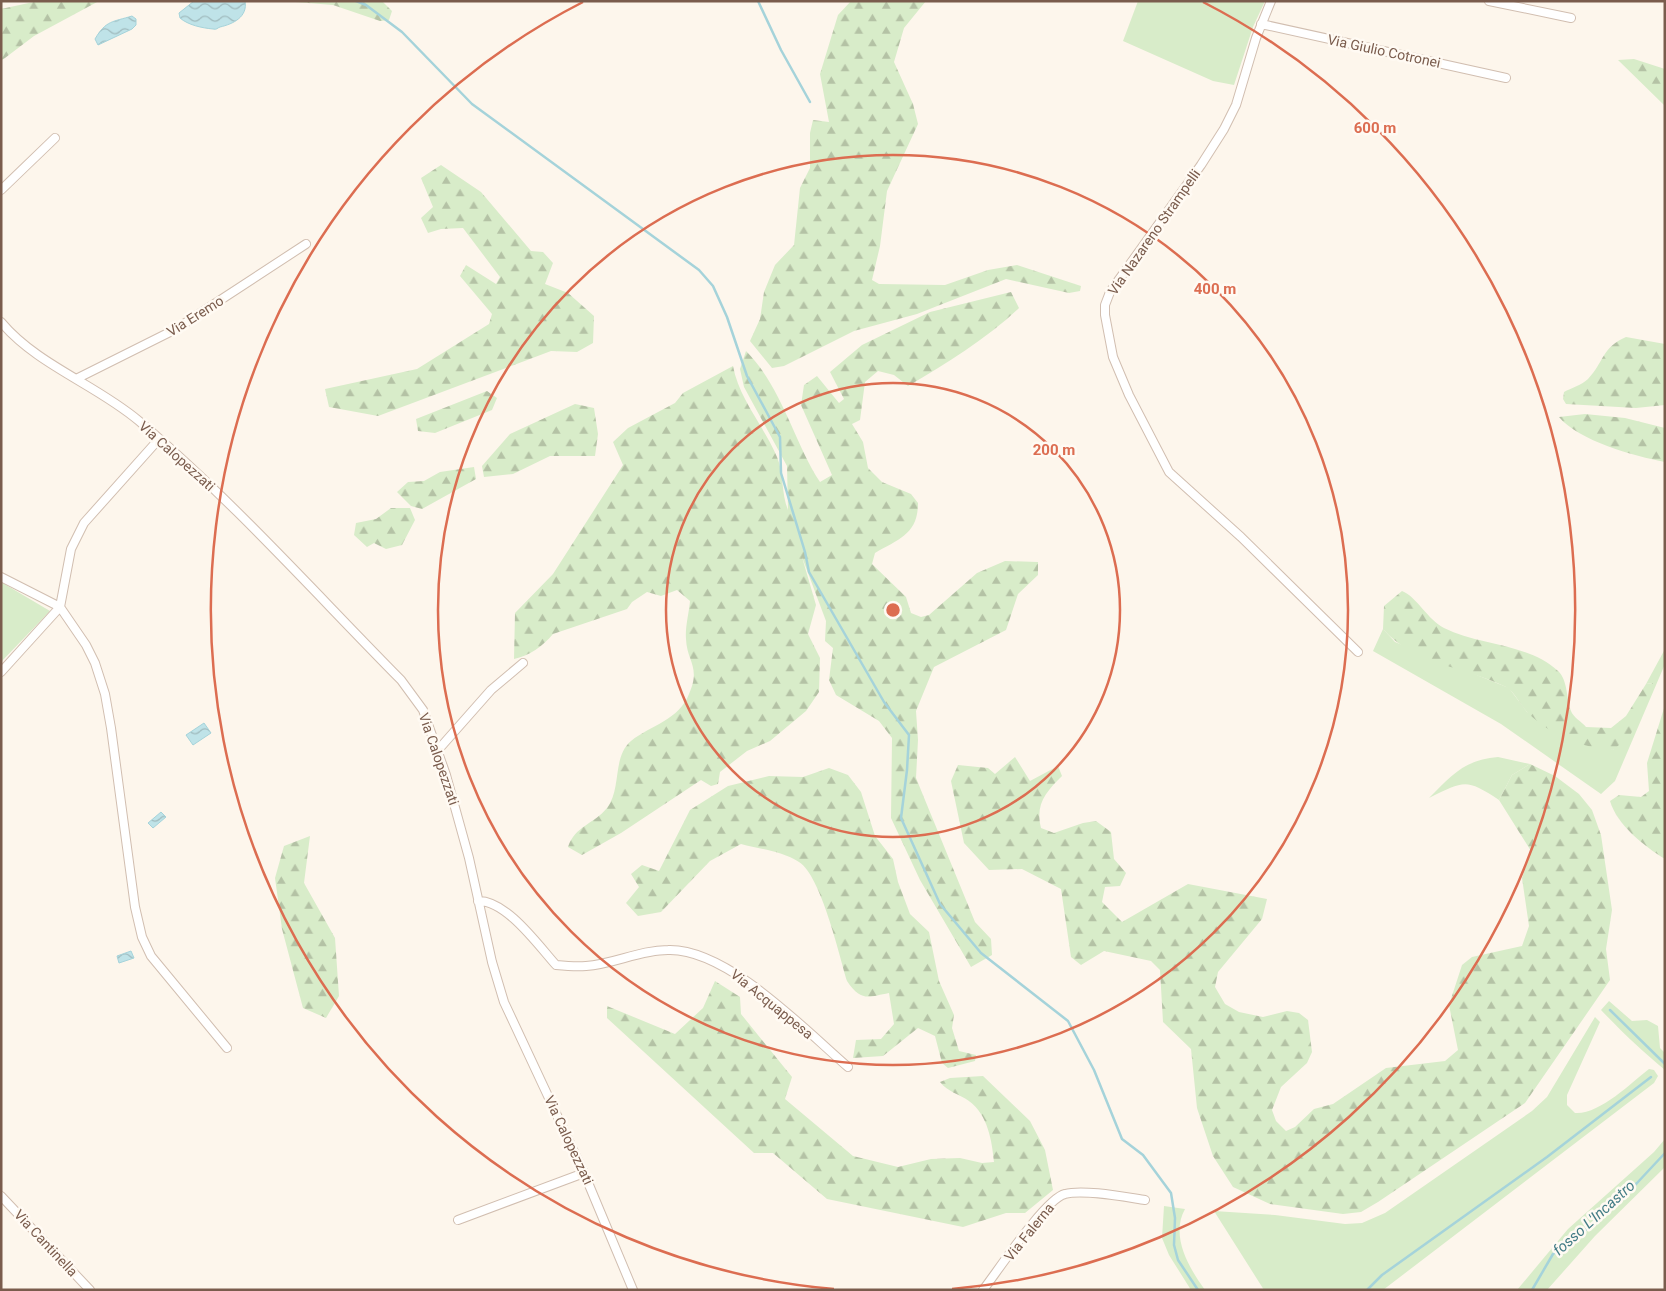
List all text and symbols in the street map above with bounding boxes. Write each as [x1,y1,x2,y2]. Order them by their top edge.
street label: Via Giulio Cotronei [1326,31,1442,71]
text: 600 m [1354,119,1396,137]
street label: Via Nazareno Strampelli [1105,166,1203,298]
text: 400 m [1194,280,1236,298]
street label: Via Eremo [164,292,226,340]
street label: Via Calopezzati [136,418,218,494]
text: 200 m [1033,441,1075,459]
centre of rings [884,601,902,619]
street label: Via Calopezzati [416,711,462,807]
street label: Via Acquappesa [728,966,816,1042]
street label: Via Calopezzati [541,1093,597,1187]
water label: fosso L'Incastro [1549,1177,1639,1259]
street label: Via Falerna [1001,1200,1057,1264]
street label: Via Cantinella [11,1206,81,1280]

